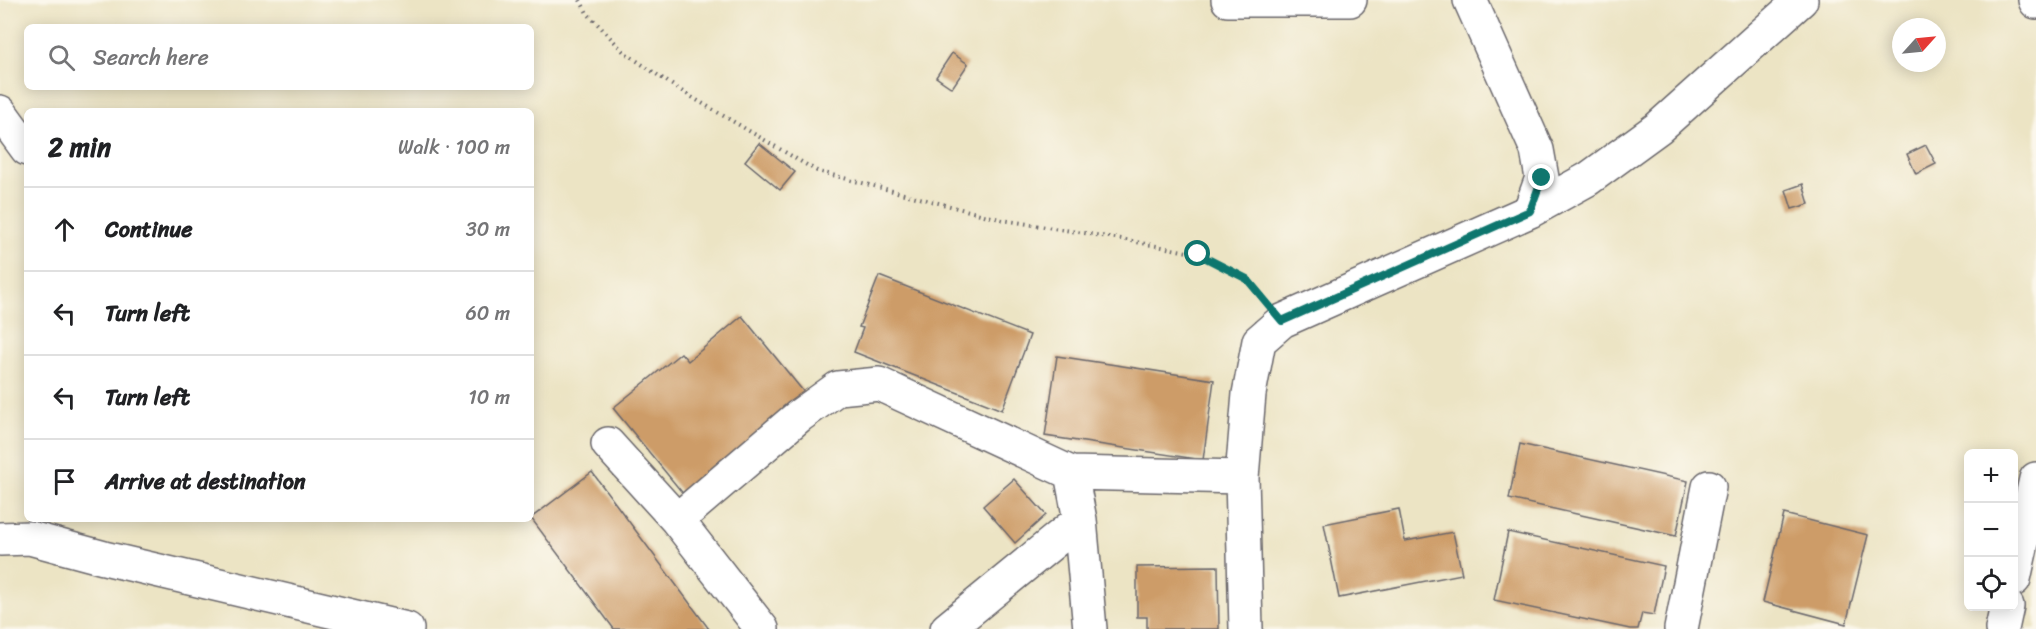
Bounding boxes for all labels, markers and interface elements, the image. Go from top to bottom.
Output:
north arrow [1892,18,1946,72]
search box [24,24,534,90]
text: Search here [93,38,209,77]
icon: search [45,41,78,74]
text: 2 min [48,124,111,170]
text: Walk · 100 m [398,130,510,165]
route end [1528,164,1554,190]
text: Continue [105,210,193,249]
text: 30 m [466,212,510,247]
icon: ahead [48,213,81,246]
route start [1184,240,1210,266]
text: Turn left [105,294,190,333]
text: 60 m [465,296,510,331]
icon: left [48,297,81,330]
text: Turn left [105,378,190,417]
text: 10 m [468,380,510,415]
icon: left [48,381,81,414]
map controls [1964,449,2018,611]
button: + [1964,449,2018,503]
text: Arrive at destination [105,462,306,501]
icon: arrive [48,465,81,498]
button: − [1964,503,2018,557]
button: locate [1964,557,2018,611]

